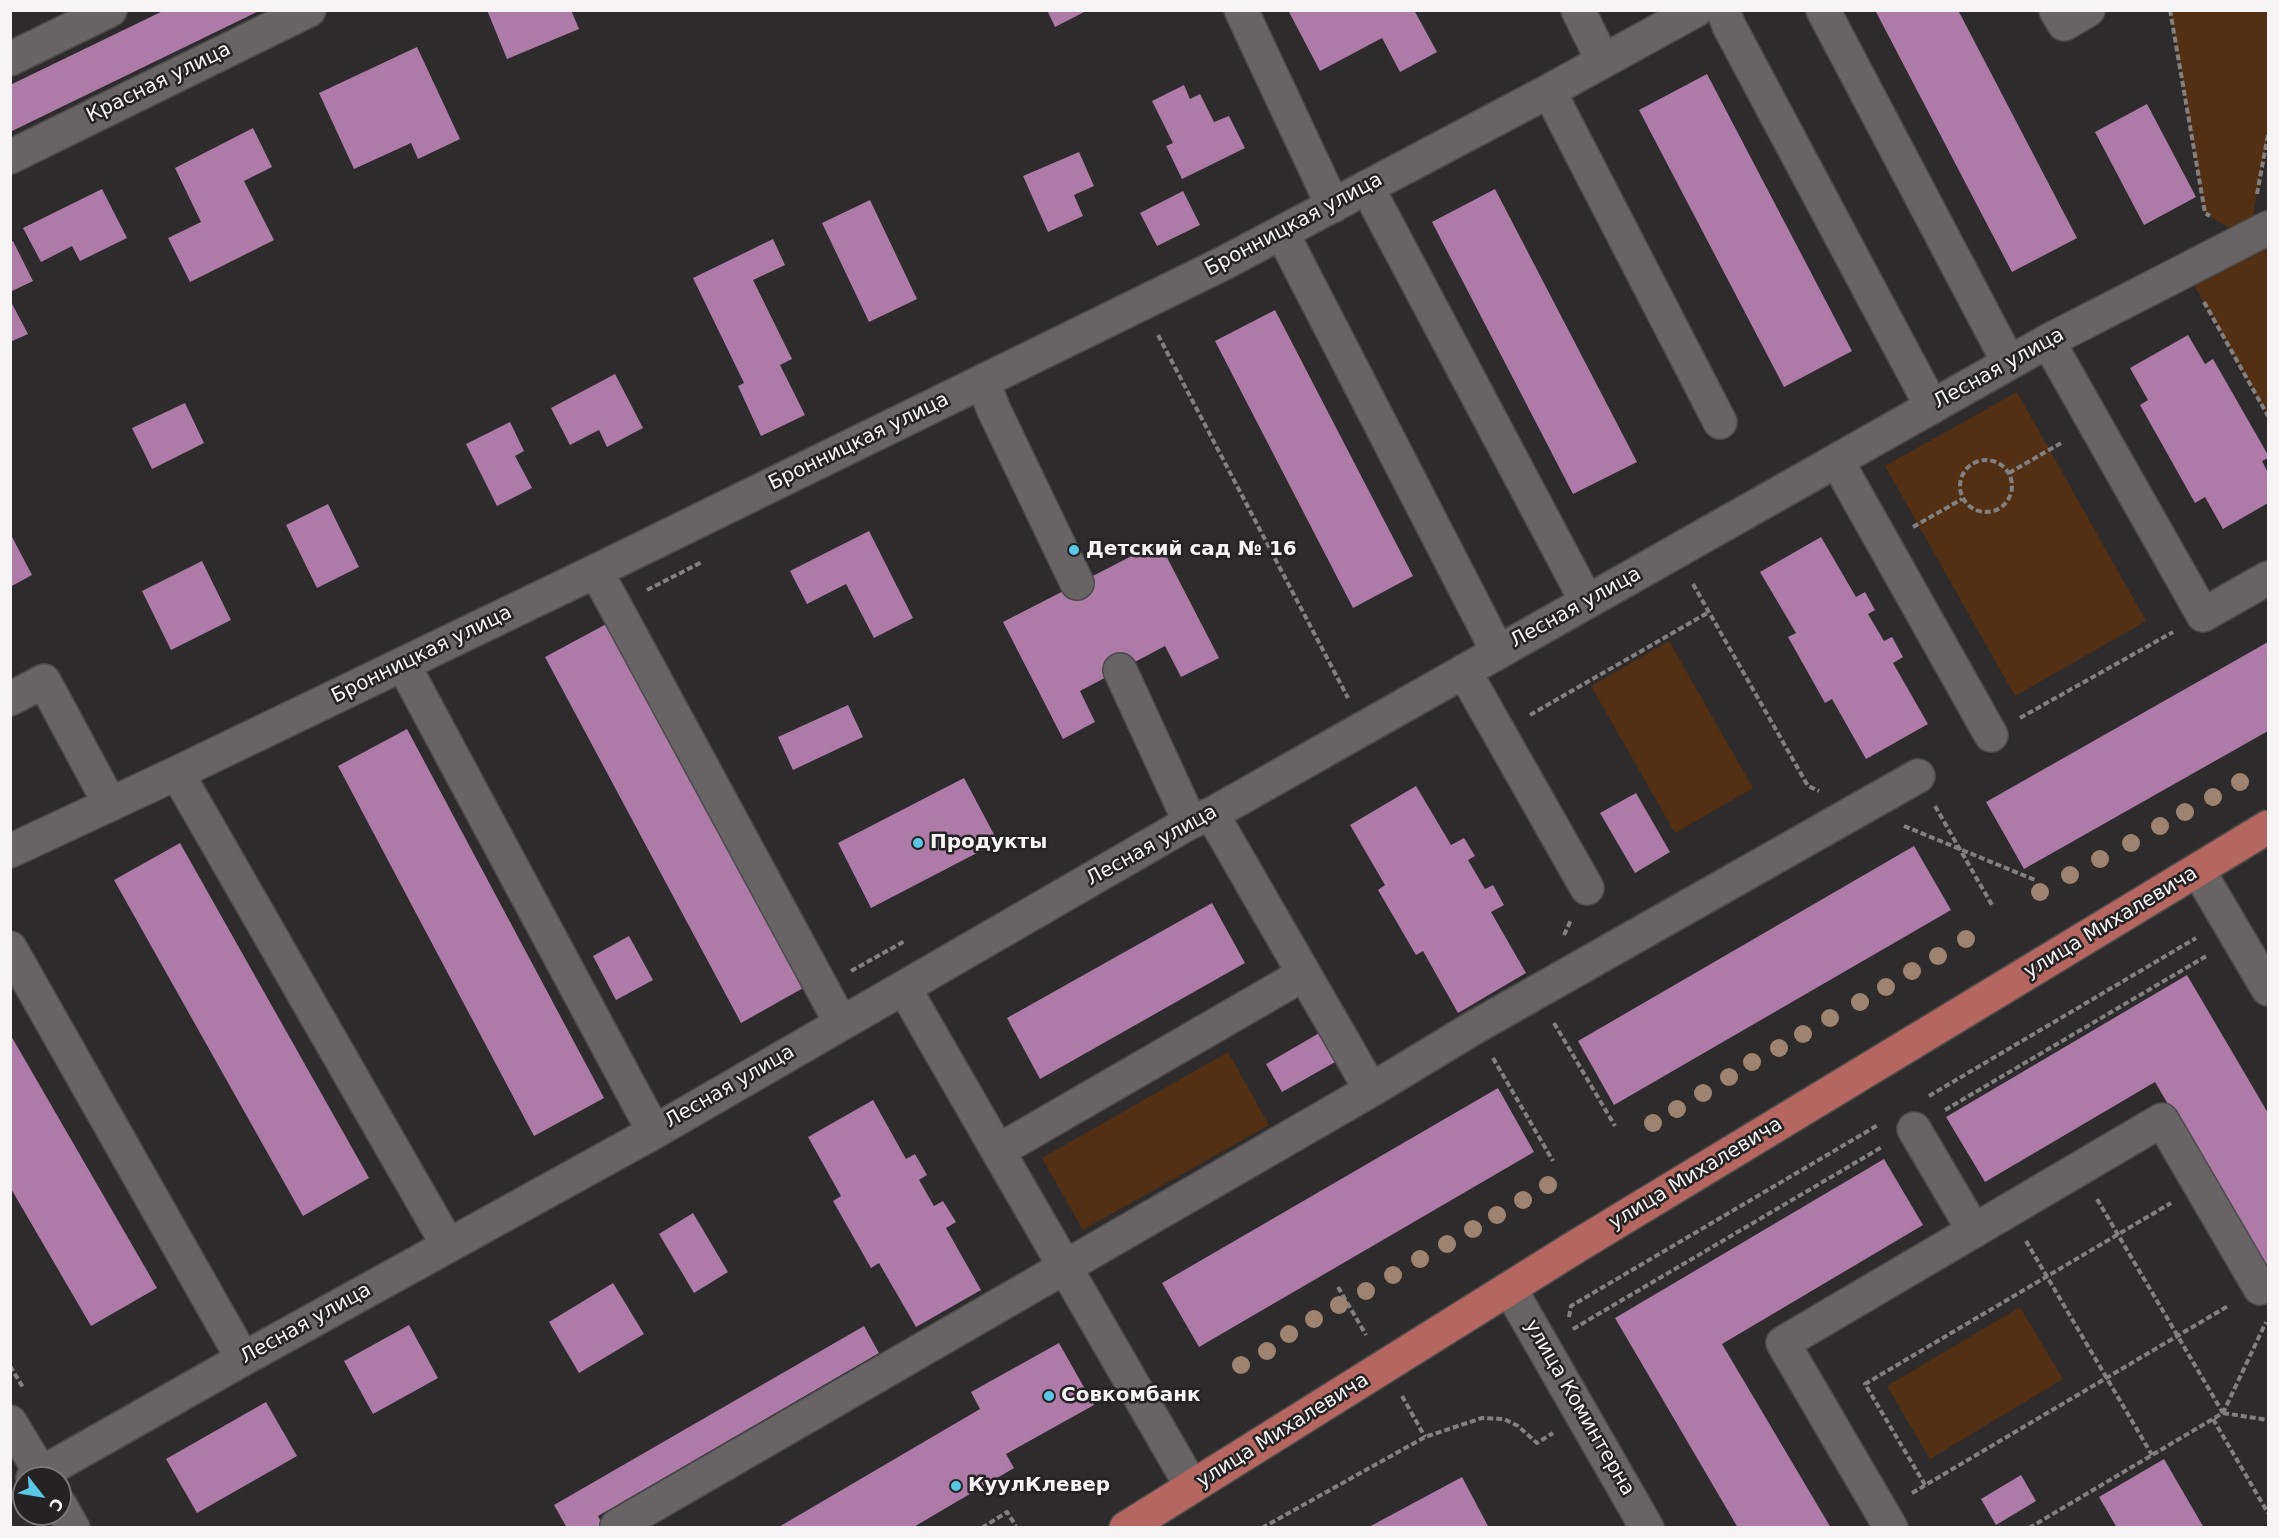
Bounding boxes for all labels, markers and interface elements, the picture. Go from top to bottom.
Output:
street label: Красная улица [83,38,235,128]
street label: Бронницкая улица [1201,168,1387,282]
street label: Лесная улица [1930,323,2068,415]
street label: Бронницкая улица [765,388,953,496]
place label: Детский сад № 16 [1086,538,1297,562]
marker: Детский сад № 16 [1067,543,1081,557]
street label: Лесная улица [1507,562,1645,654]
street label: Бронницкая улица [328,601,516,709]
street label: Лесная улица [1083,800,1221,892]
place label: Продукты [930,831,1047,855]
marker: Продукты [911,836,925,850]
street label: улица Михалевича [2020,862,2202,984]
street label: Лесная улица [661,1040,799,1134]
street label: улица Михалевича [1605,1113,1787,1235]
street label: Лесная улица [237,1278,375,1370]
street label: улица Коминтерна [1519,1316,1639,1500]
street label: улица Михалевича [1193,1368,1373,1494]
place label: Совкомбанк [1061,1384,1201,1408]
marker: Совкомбанк [1042,1389,1056,1403]
north arrow [12,1466,72,1526]
place label: КуулКлевер [968,1474,1110,1498]
marker: КуулКлевер [949,1479,963,1493]
text: С [45,1495,67,1514]

